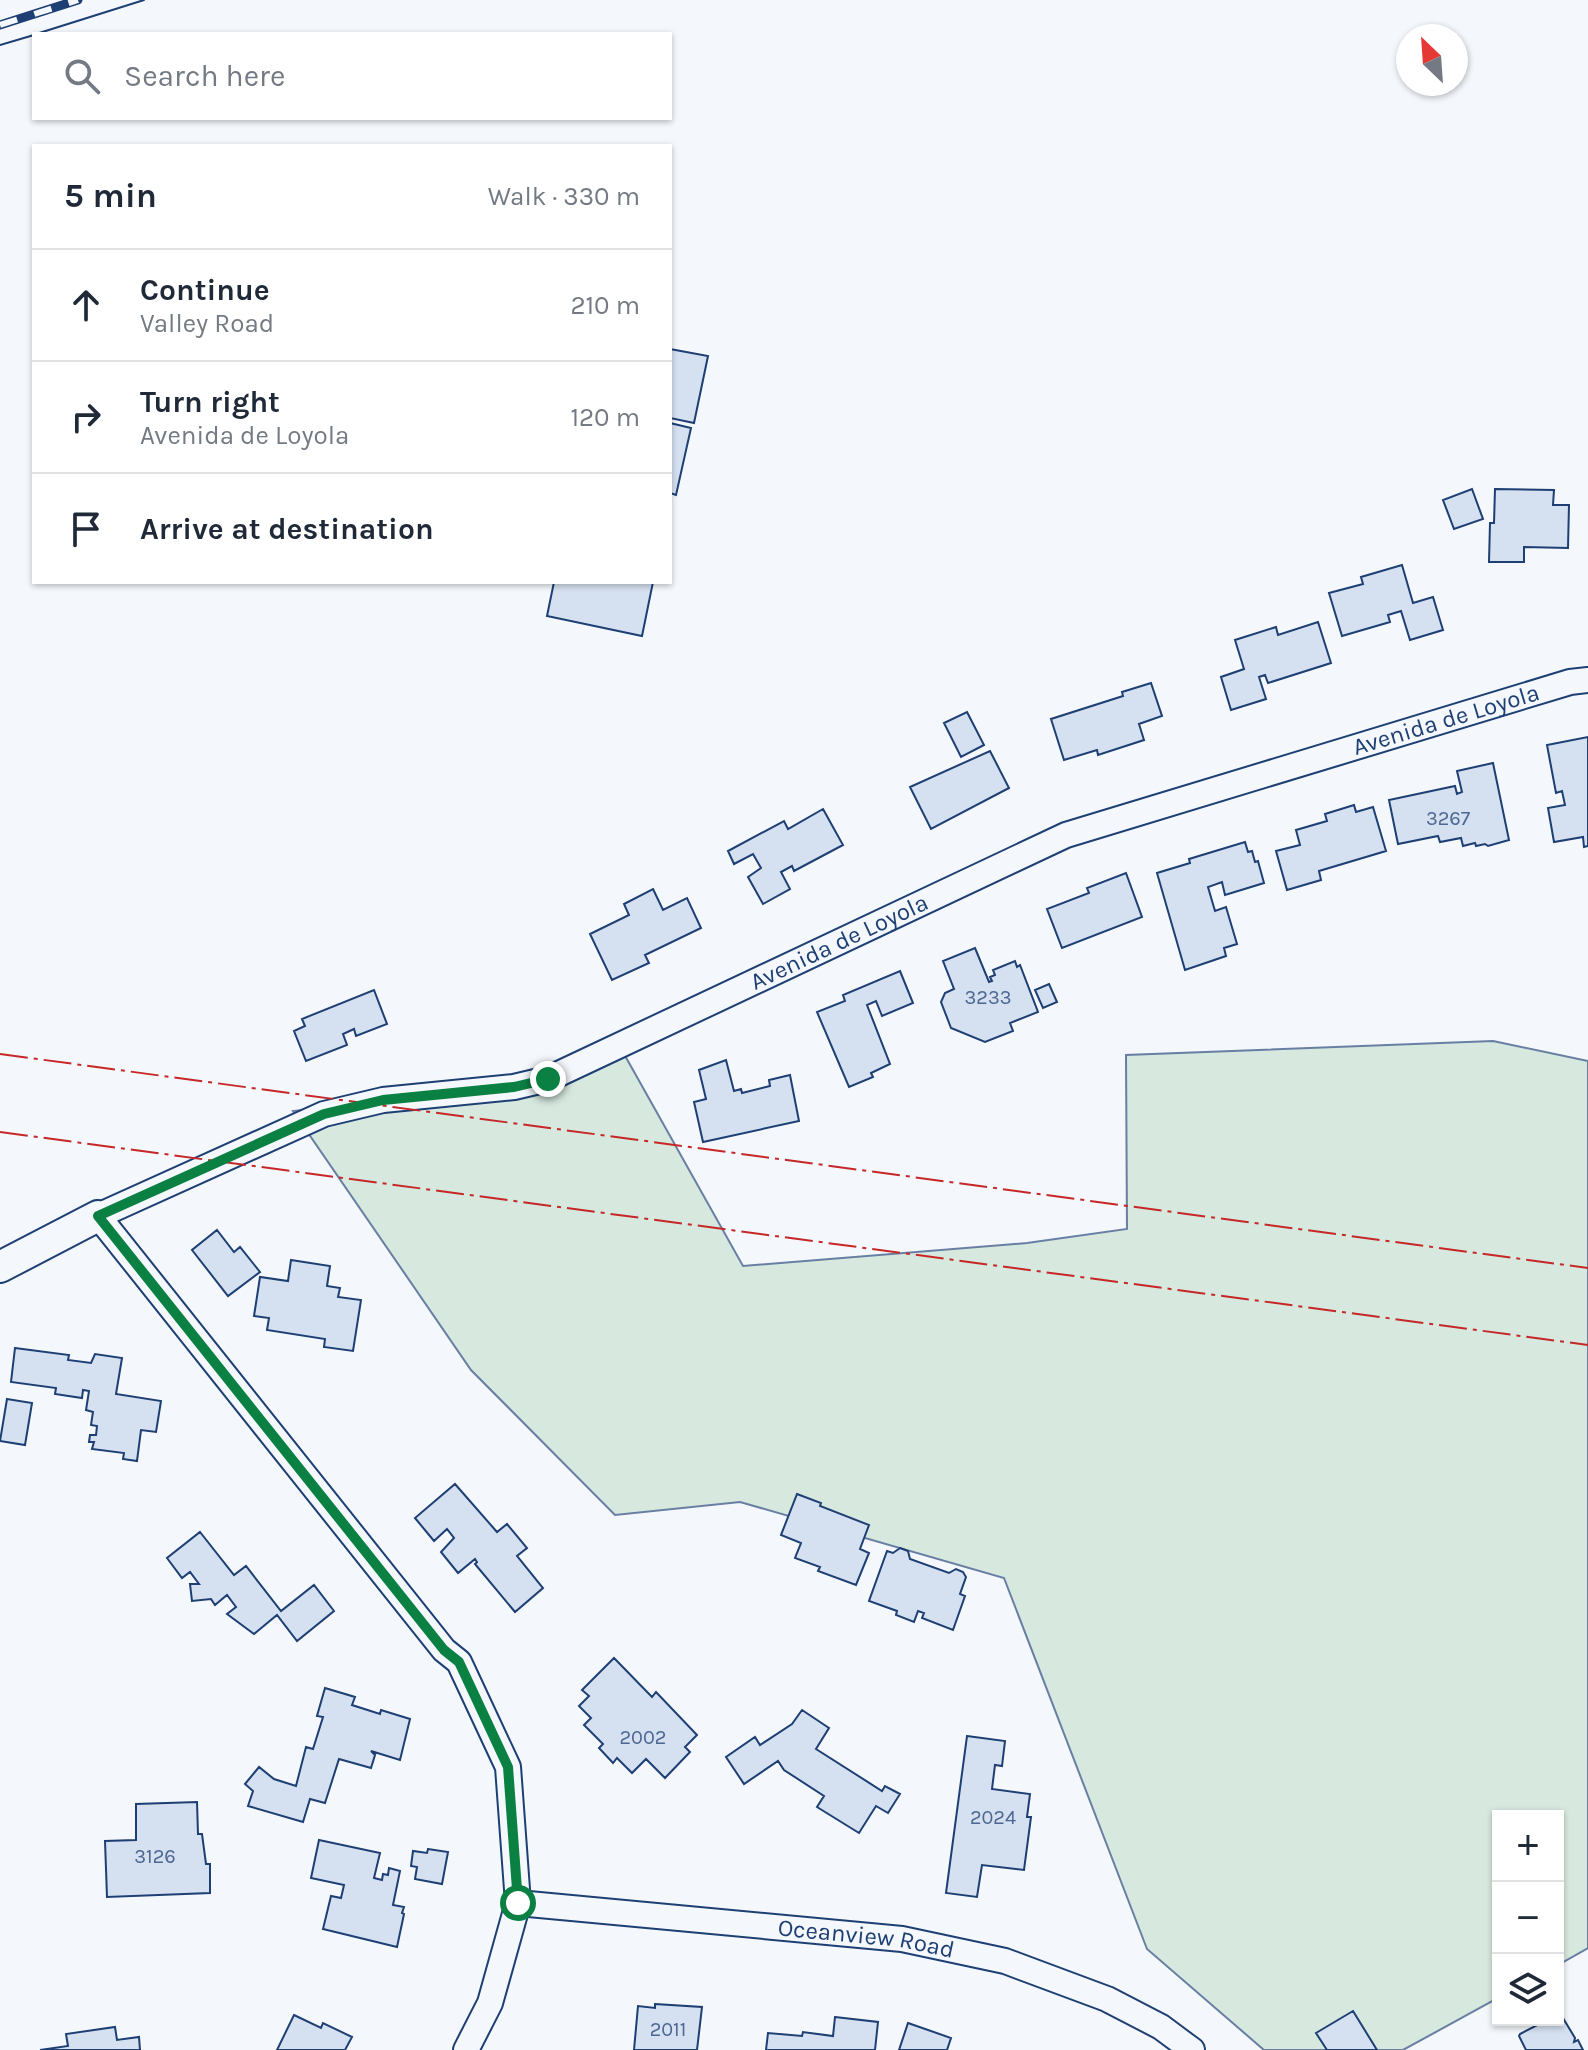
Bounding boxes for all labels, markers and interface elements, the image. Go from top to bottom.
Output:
north arrow [1396,24,1468,96]
search box [32,32,672,120]
icon: search [60,54,104,98]
text: Search here [124,58,285,94]
text: 5 min [64,176,157,216]
text: Walk · 330 m [488,181,640,212]
text: Continue [140,272,270,308]
icon: ahead [64,283,108,327]
text: 210 m [570,290,640,321]
text: Valley Road [140,308,274,339]
text: Turn right [140,384,280,420]
icon: right [64,395,108,439]
text: 120 m [570,402,640,433]
text: Avenida de Loyola [140,420,349,451]
icon: arrive [64,507,108,551]
text: Arrive at destination [140,511,434,547]
street label: Avenida de Loyola [1349,678,1543,761]
house number: 3267 [1426,807,1471,830]
street label: Avenida de Loyola [746,888,932,996]
house number: 3233 [964,986,1012,1009]
route end [530,1061,566,1097]
house number: 2002 [620,1726,666,1749]
house number: 2024 [970,1806,1016,1829]
map controls [1492,1810,1564,2026]
button: + [1492,1810,1564,1882]
house number: 3126 [134,1845,176,1868]
button: − [1492,1882,1564,1954]
route start [500,1885,536,1921]
street label: Oceanview Road [777,1913,957,1964]
button: layers [1492,1954,1564,2026]
house number: 2011 [650,2018,686,2041]

